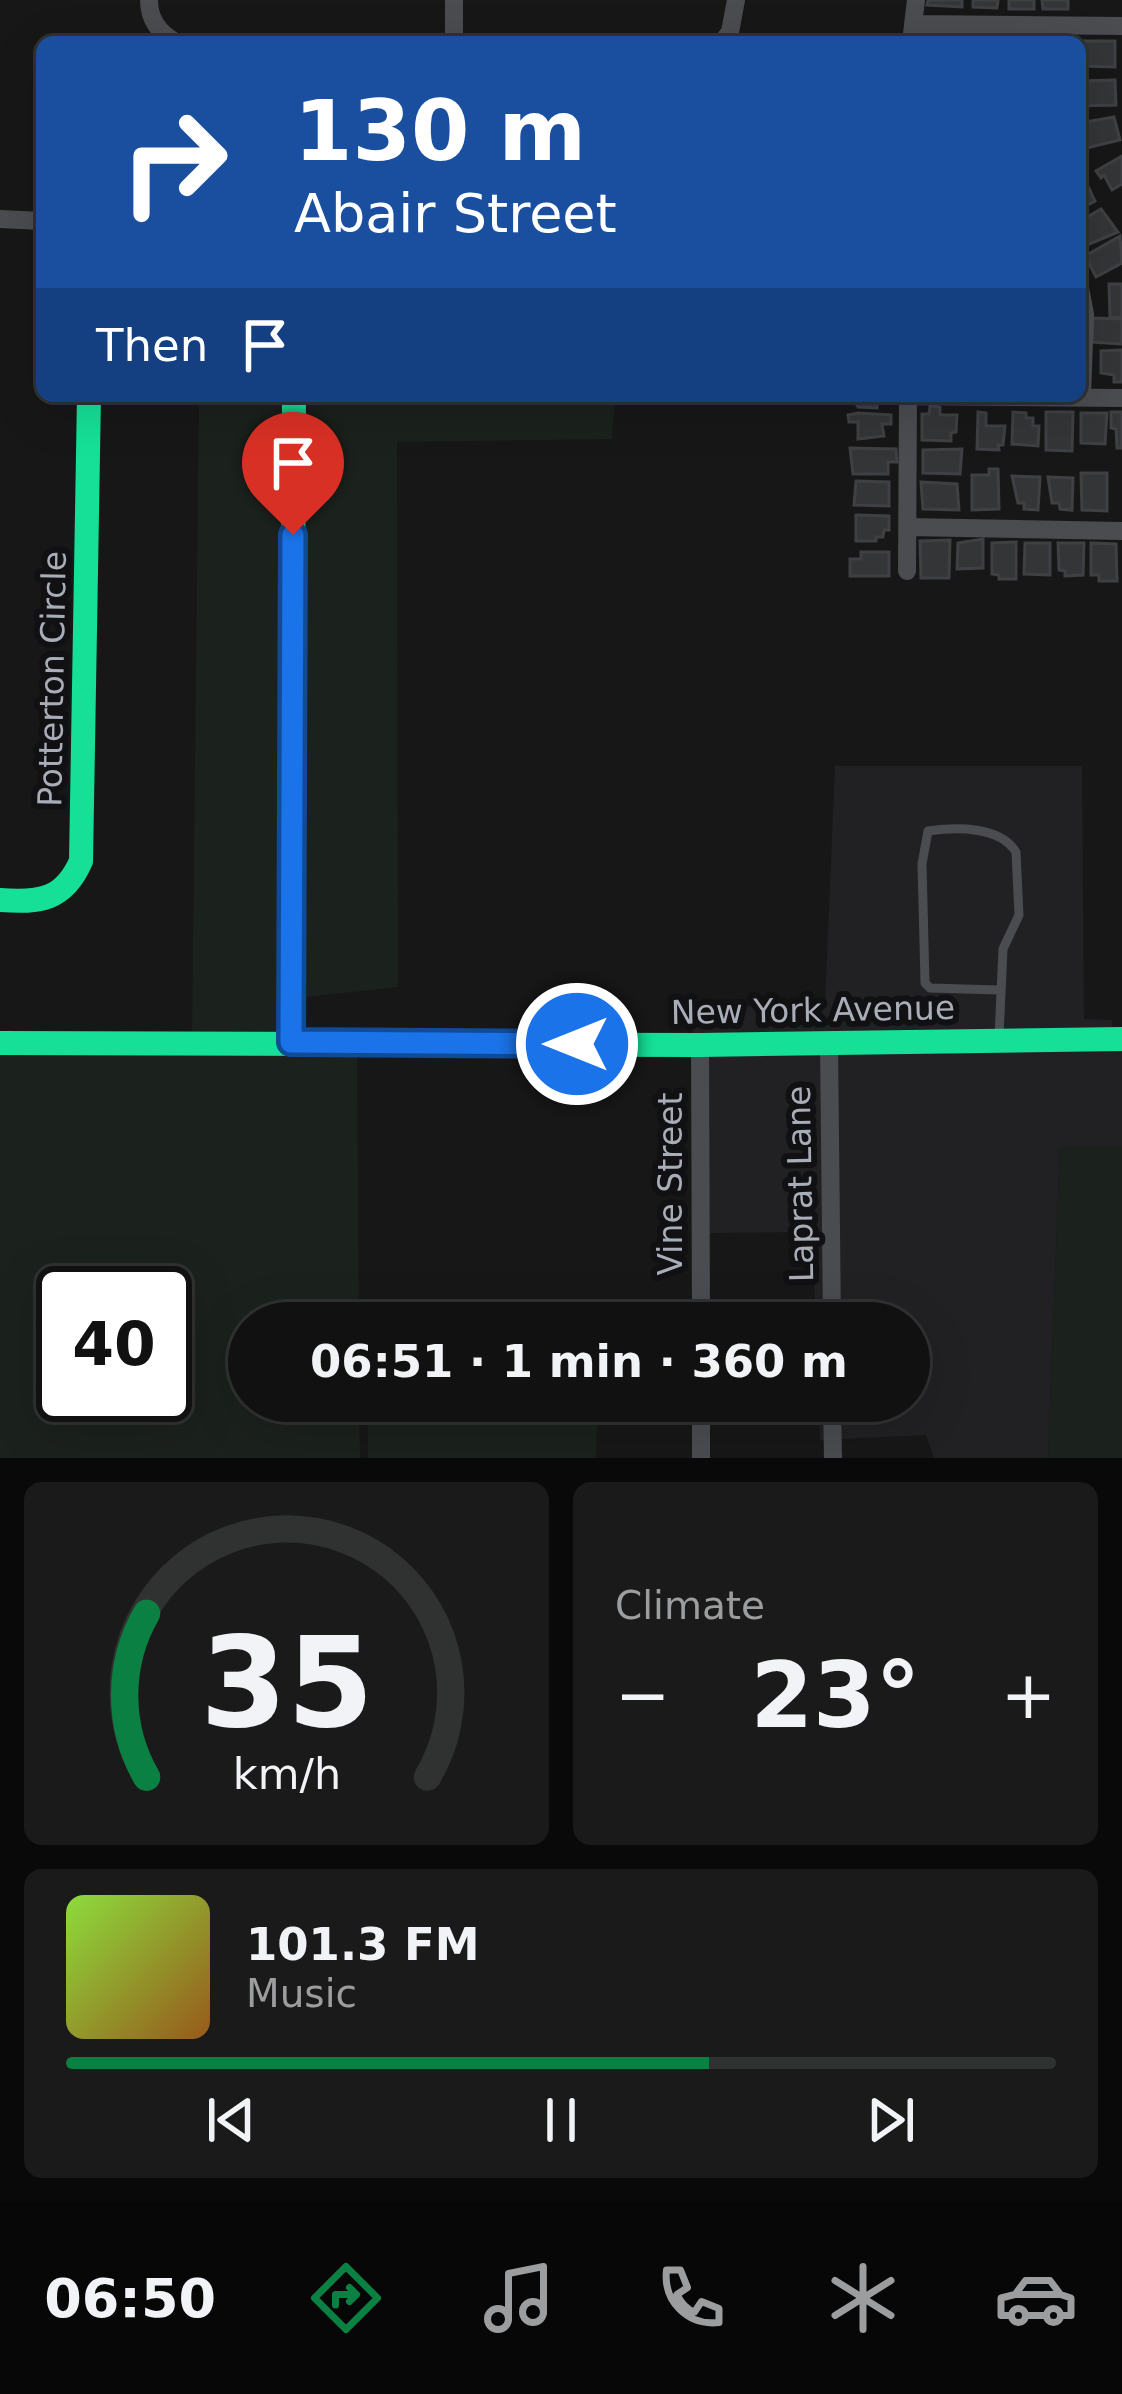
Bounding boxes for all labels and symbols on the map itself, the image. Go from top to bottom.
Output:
pin [242,412,344,535]
street label: Potterton Circle [30,551,74,807]
position arrow [514,981,640,1107]
street label: New York Avenue [671,988,955,1032]
street label: Laprat Lane [779,1085,821,1283]
street label: Vine Street [651,1092,690,1276]
speed limit sign: 40 [36,1266,192,1422]

